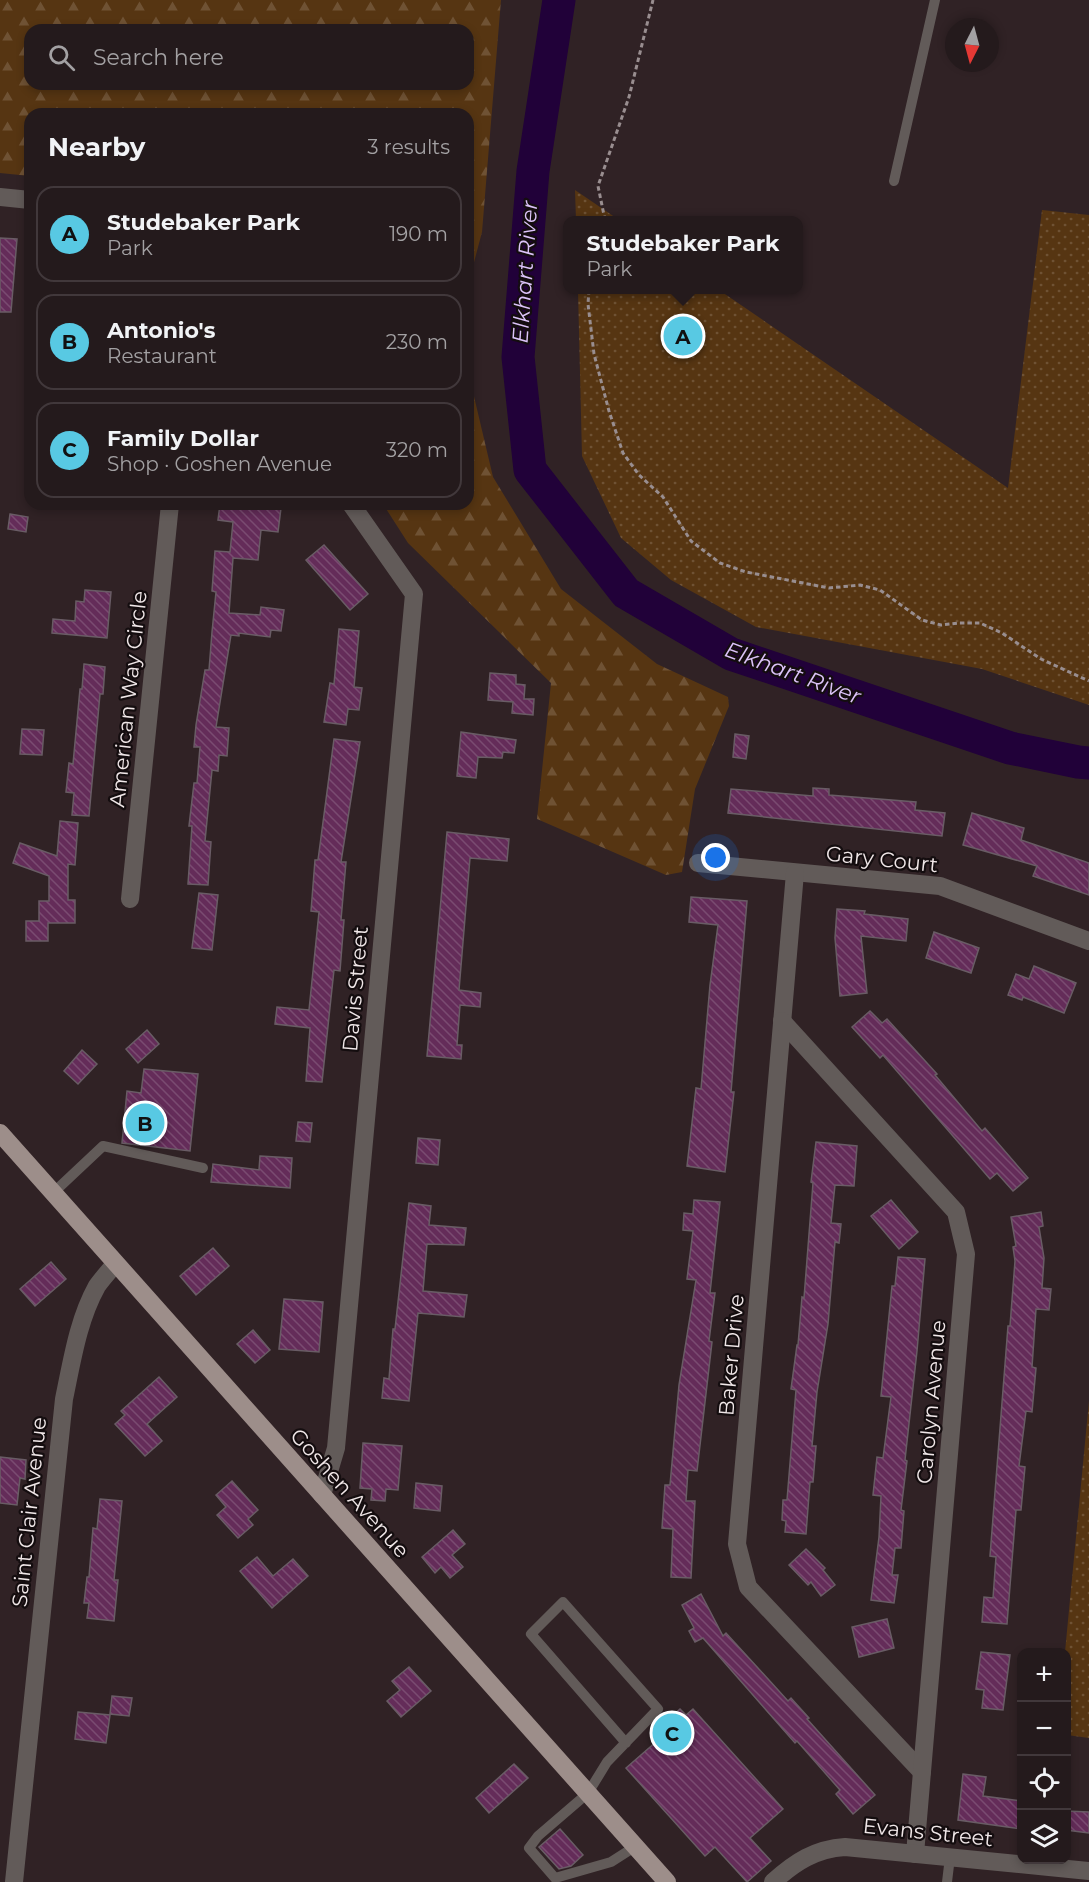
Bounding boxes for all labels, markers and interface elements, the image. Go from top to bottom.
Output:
north arrow [945,18,999,72]
search box [24,24,474,90]
icon: search [45,41,78,74]
text: Search here [93,44,224,71]
text: Nearby [48,131,145,163]
text: 3 results [367,135,450,159]
water label: Elkhart River [507,199,544,344]
text: Studebaker Park [107,209,300,236]
popup [563,216,803,294]
text: A [62,222,77,246]
text: 190 m [389,222,448,246]
text: Studebaker Park [586,230,780,257]
text: Park [107,236,153,260]
text: Park [586,257,632,281]
pin: A [664,314,702,358]
text: Antonio's [107,317,215,344]
text: B [62,330,77,354]
text: 230 m [386,330,448,354]
text: Restaurant [107,344,217,368]
text: Family Dollar [107,425,259,452]
text: C [62,438,77,462]
text: 320 m [386,438,448,462]
text: Shop · Goshen Avenue [107,452,332,476]
street label: American Way Circle [104,590,152,808]
water label: Elkhart River [721,636,866,711]
street label: Gary Court [825,841,939,877]
your location [701,843,730,872]
street label: Davis Street [337,925,373,1053]
pin: B [126,1100,164,1146]
street label: Baker Drive [713,1293,749,1417]
street label: Carolyn Avenue [911,1319,951,1485]
street label: Saint Clair Avenue [7,1416,51,1608]
street label: Goshen Avenue [285,1423,415,1563]
map controls [1017,1648,1071,1864]
button: + [1017,1648,1071,1702]
button: − [1017,1702,1071,1756]
pin: C [652,1710,692,1756]
button: locate [1017,1756,1071,1810]
button: layers [1017,1810,1071,1864]
street label: Evans Street [862,1813,994,1851]

